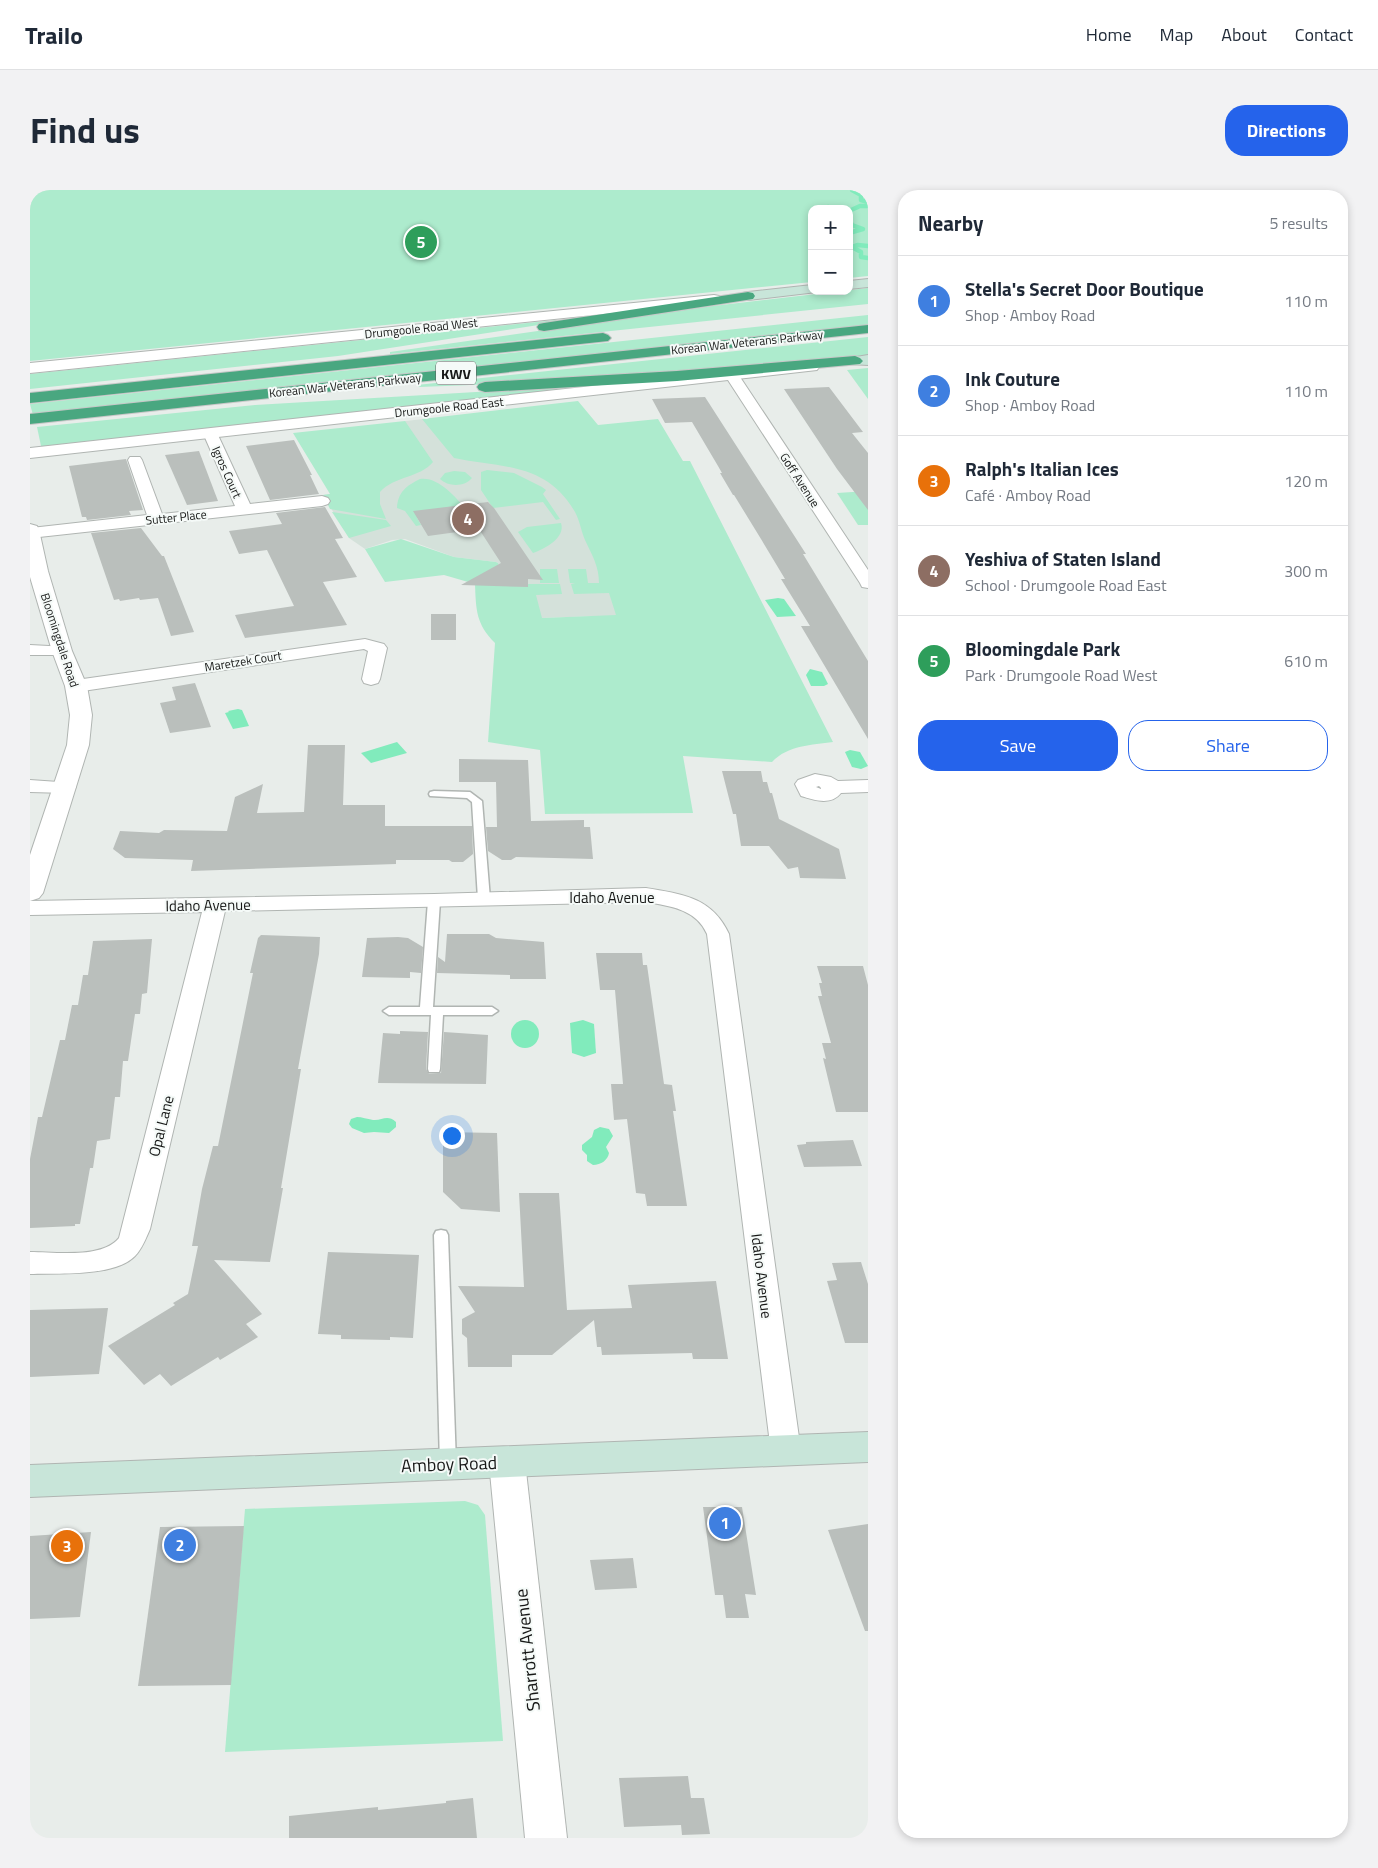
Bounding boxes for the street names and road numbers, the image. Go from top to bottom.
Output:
street label: Drumgoole Road West [364,313,479,343]
street label: Korean War Veterans Parkway [670,325,824,359]
road number: KWV [436,362,476,384]
street label: Korean War Veterans Parkway [268,368,422,402]
street label: Drumgoole Road East [393,392,505,422]
street label: Igros Court [207,443,247,502]
street label: Goff Avenue [775,449,825,511]
street label: Sutter Place [145,504,207,530]
street label: Bloomingdale Road [36,590,84,690]
street label: Maretzek Court [203,645,284,676]
street label: Idaho Avenue [569,886,655,909]
street label: Idaho Avenue [165,893,251,917]
street label: Opal Lane [142,1093,180,1159]
street label: Idaho Avenue [745,1232,779,1320]
street label: Amboy Road [400,1449,498,1479]
street label: Sharrott Avenue [507,1587,547,1713]

